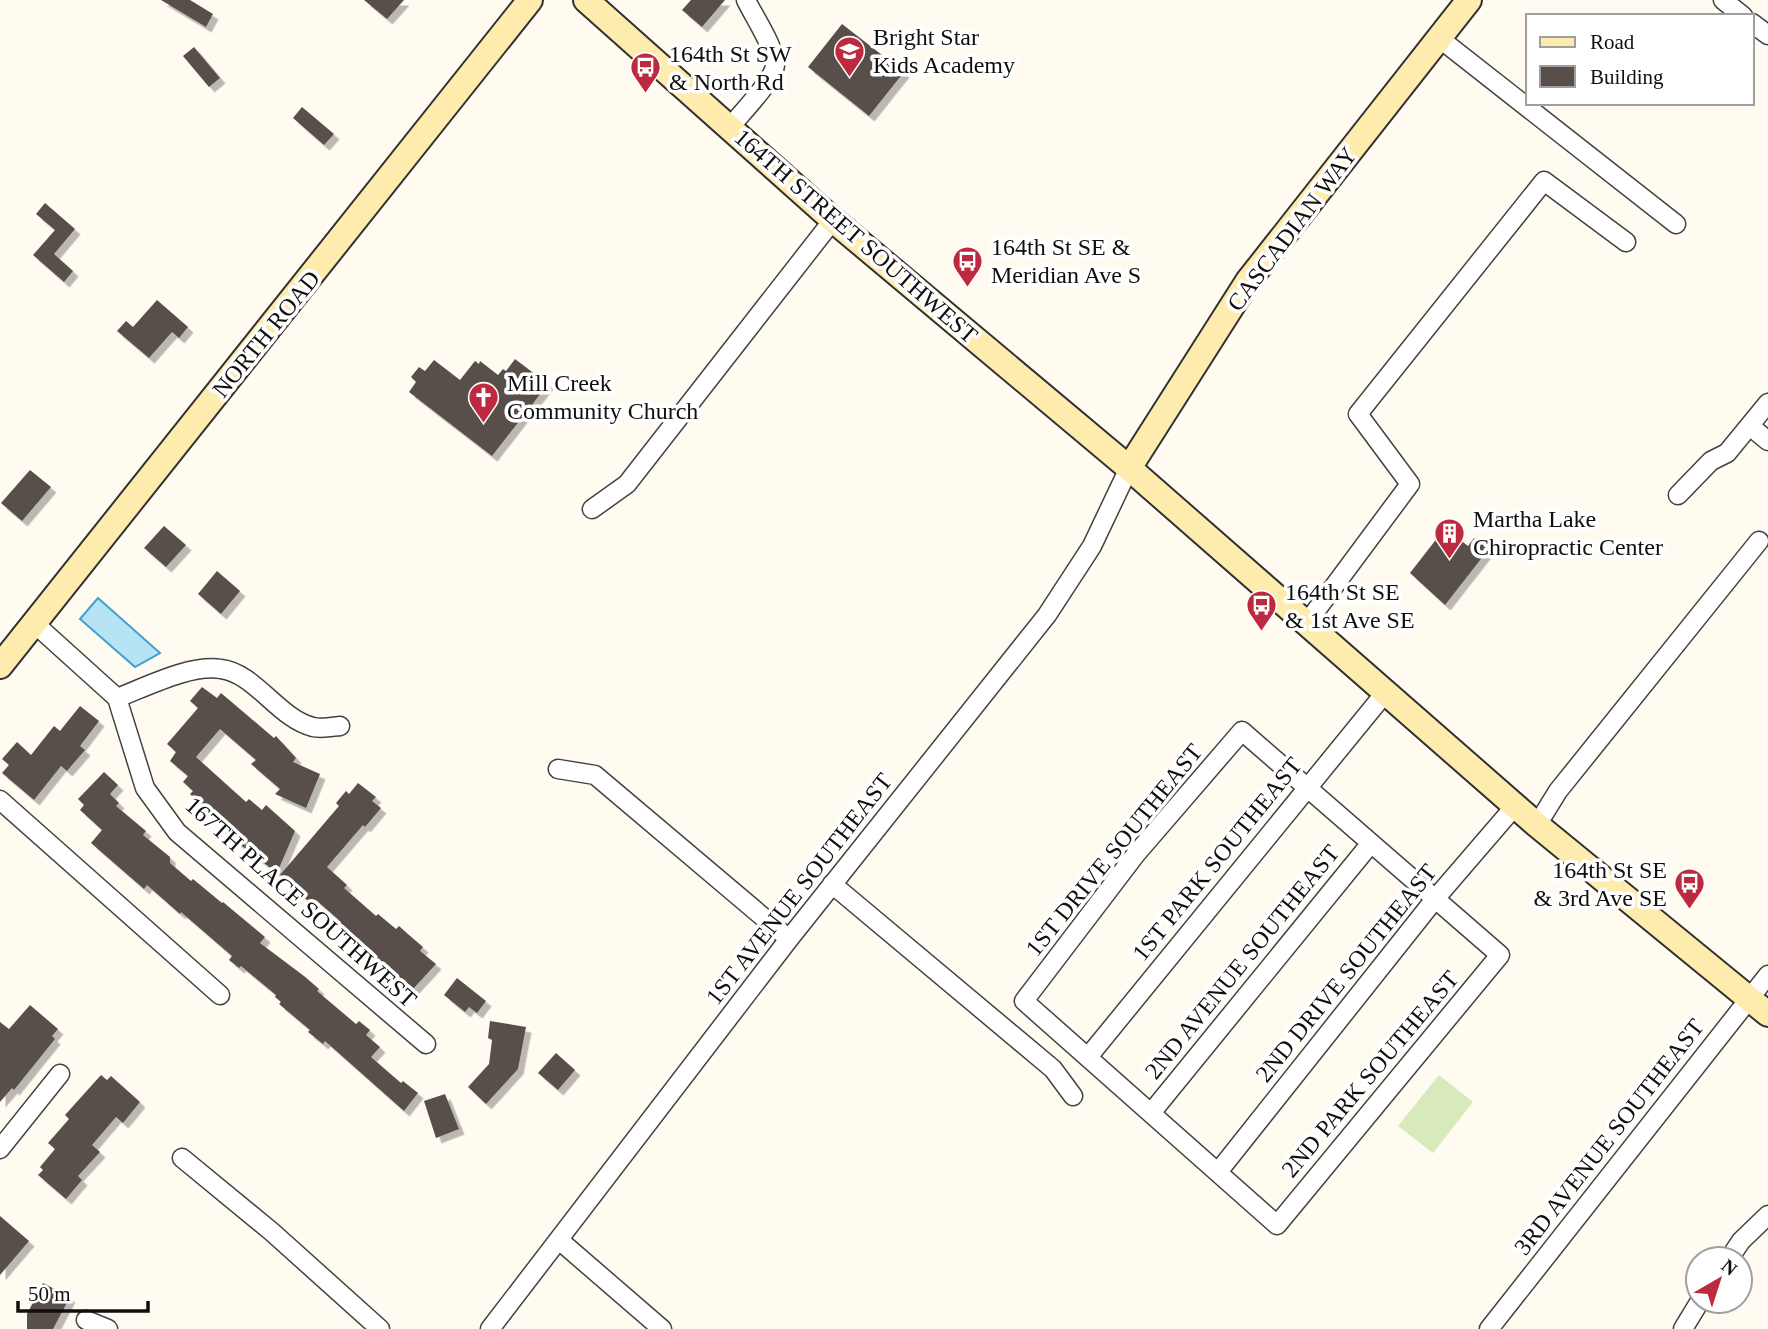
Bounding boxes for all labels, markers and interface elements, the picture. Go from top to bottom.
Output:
legend [1526,14,1754,105]
place label: Bright Star Kids Academy [873,24,1015,78]
text: Road [1590,30,1635,54]
school or university icon: Bright Star Kids Academy [833,34,867,78]
place label: 164th St SW & North Rd [669,41,792,95]
bus stop icon: 164th St SW & North Rd [629,51,663,95]
text: Building [1590,65,1664,89]
street label: 164TH STREET SOUTHWEST [729,124,983,349]
street label: CASCADIAN WAY [1222,142,1362,316]
place label: 164th St SE & Meridian Ave S [991,234,1141,288]
bus stop icon: 164th St SE & Meridian Ave S [951,244,985,288]
street label: NORTH ROAD [207,265,325,403]
place label: Mill Creek Community Church [507,370,698,424]
church icon: Mill Creek Community Church [467,380,501,424]
place label: Martha Lake Chiropractic Center [1473,506,1663,560]
building icon: Martha Lake Chiropractic Center [1433,516,1467,560]
place label: 164th St SE & 1st Ave SE [1285,579,1415,633]
bus stop icon: 164th St SE & 1st Ave SE [1245,589,1279,633]
street label: 1ST DRIVE SOUTHEAST [1021,739,1208,961]
street label: 1ST PARK SOUTHEAST [1127,752,1307,966]
street label: 1ST AVENUE SOUTHEAST [701,768,897,1010]
street label: 167TH PLACE SOUTHWEST [180,792,422,1013]
street label: 2ND AVENUE SOUTHEAST [1140,840,1344,1084]
place label: 164th St SE & 3rd Ave SE [1533,857,1667,911]
street label: 2ND DRIVE SOUTHEAST [1250,859,1442,1087]
bus stop icon: 164th St SE & 3rd Ave SE [1673,867,1707,911]
street label: 2ND PARK SOUTHEAST [1276,966,1464,1182]
street label: 3RD AVENUE SOUTHEAST [1509,1014,1709,1260]
north arrow [1684,1245,1754,1315]
text: N [1717,1255,1742,1280]
scale bar [18,1270,147,1314]
text: 50 m [28,1282,71,1306]

